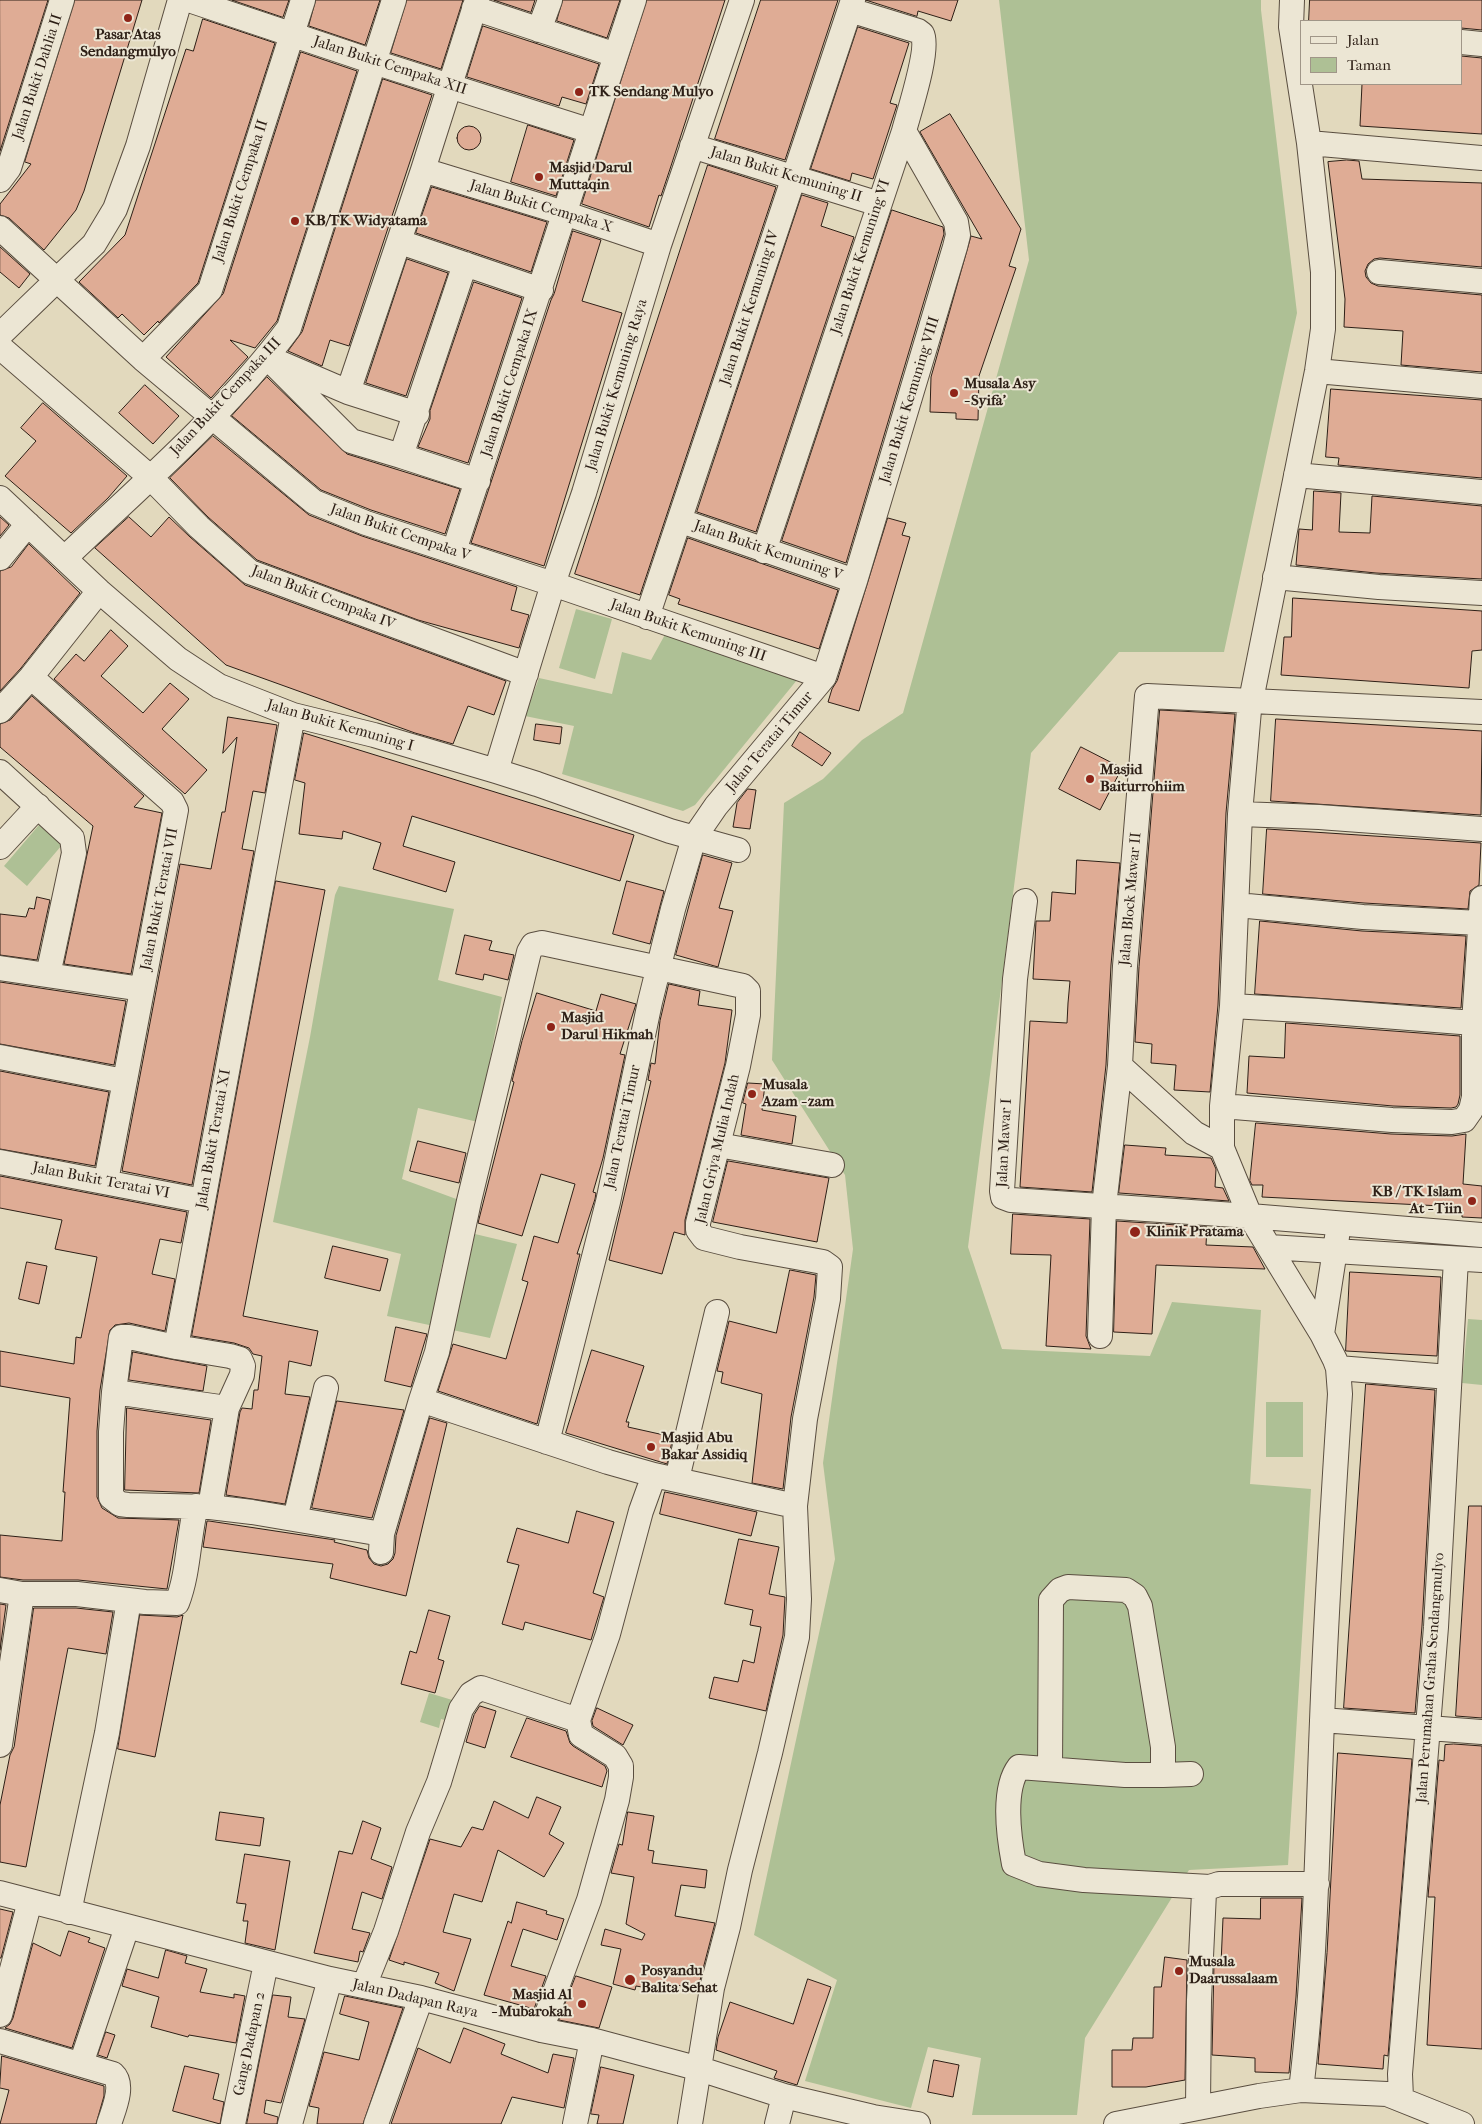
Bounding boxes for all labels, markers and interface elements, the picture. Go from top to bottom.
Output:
street label: Jalan Bukit Dahlia II [9,12,67,142]
marker: Pasar Atas Sendangmulyo [122,12,134,24]
legend [1300,20,1462,85]
place label: Pasar Atas Sendangmulyo [80,26,176,61]
text: Jalan [1347,31,1379,49]
street label: Jalan Bukit Cempaka XII [311,33,469,99]
text: Taman [1347,56,1391,74]
place label: TK Sendang Mulyo [589,83,713,101]
marker: TK Sendang Mulyo [573,86,585,98]
street label: Jalan Bukit Cempaka II [209,117,273,265]
street label: Jalan Bukit Kemuning II [708,143,864,207]
place label: Masjid Darul Muttaqin [549,159,632,194]
marker: Masjid Darul Muttaqin [533,171,545,183]
street label: Jalan Bukit Cempaka X [467,177,615,237]
street label: Jalan Bukit Kemuning VI [827,177,895,337]
place label: KB/TK Widyatama [305,212,427,230]
marker: KB/TK Widyatama [289,215,301,227]
street label: Jalan Bukit Kemuning IV [716,228,784,388]
street label: Jalan Bukit Kemuning Raya [582,297,652,473]
street label: Jalan Bukit Cempaka IX [478,307,542,459]
street label: Jalan Bukit Kemuning VIII [876,314,944,486]
street label: Jalan Bukit Cempaka III [167,334,285,460]
place label: Musala Asy - Syifa' [964,375,1036,410]
marker: Musala Asy - Syifa' [948,387,960,399]
street label: Jalan Bukit Cempaka V [328,501,472,565]
street label: Jalan Bukit Kemuning V [691,517,845,585]
street label: Jalan Bukit Cempaka IV [248,562,398,634]
street label: Jalan Bukit Kemuning III [608,596,768,666]
street label: Jalan Teratai Timur [723,688,817,796]
street label: Jalan Bukit Kemuning I [264,696,416,756]
place label: Masjid Baiturrohiim [1100,761,1185,796]
marker: Masjid Baiturrohiim [1084,773,1096,785]
street label: Jalan Bukit Teratai VII [137,826,183,972]
street label: Jalan Block Mawar II [1116,832,1146,966]
place label: Masjid Darul Hikmah [561,1009,654,1044]
marker: Masjid Darul Hikmah [545,1021,557,1033]
street label: Jalan Teratai Timur [601,1063,645,1191]
street label: Jalan Bukit Teratai XI [193,1068,235,1210]
street label: Jalan Griya Mulia Indah [692,1072,744,1226]
place label: Musala Azam - zam [762,1076,834,1111]
marker: Musala Azam - zam [746,1088,758,1100]
street label: Jalan Mawar I [994,1098,1016,1188]
street label: Jalan Bukit Teratai VI [31,1159,171,1203]
place label: KB / TK Islam At - Tiin [1372,1183,1462,1218]
marker: KB / TK Islam At - Tiin [1466,1195,1478,1207]
place label: Klinik Pratama [1146,1223,1244,1241]
marker: Klinik Pratama [1128,1225,1142,1239]
place label: Masjid Abu Bakar Assidiq [661,1429,747,1464]
marker: Masjid Abu Bakar Assidiq [645,1441,657,1453]
street label: Jalan Perumahan Graha Sendangmulyo [1413,1552,1449,1804]
place label: Musala Daarussalaam [1189,1953,1278,1988]
place label: Posyandu Balita Sehat [641,1962,718,1997]
marker: Musala Daarussalaam [1173,1965,1185,1977]
marker: Posyandu Balita Sehat [623,1973,637,1987]
street label: Jalan Dadapan Raya [350,1976,480,2022]
place label: Masjid Al - Mubarokah [491,1986,572,2021]
street label: Gang Dadapan 2 [230,1990,270,2098]
marker: Masjid Al - Mubarokah [576,1998,588,2010]

